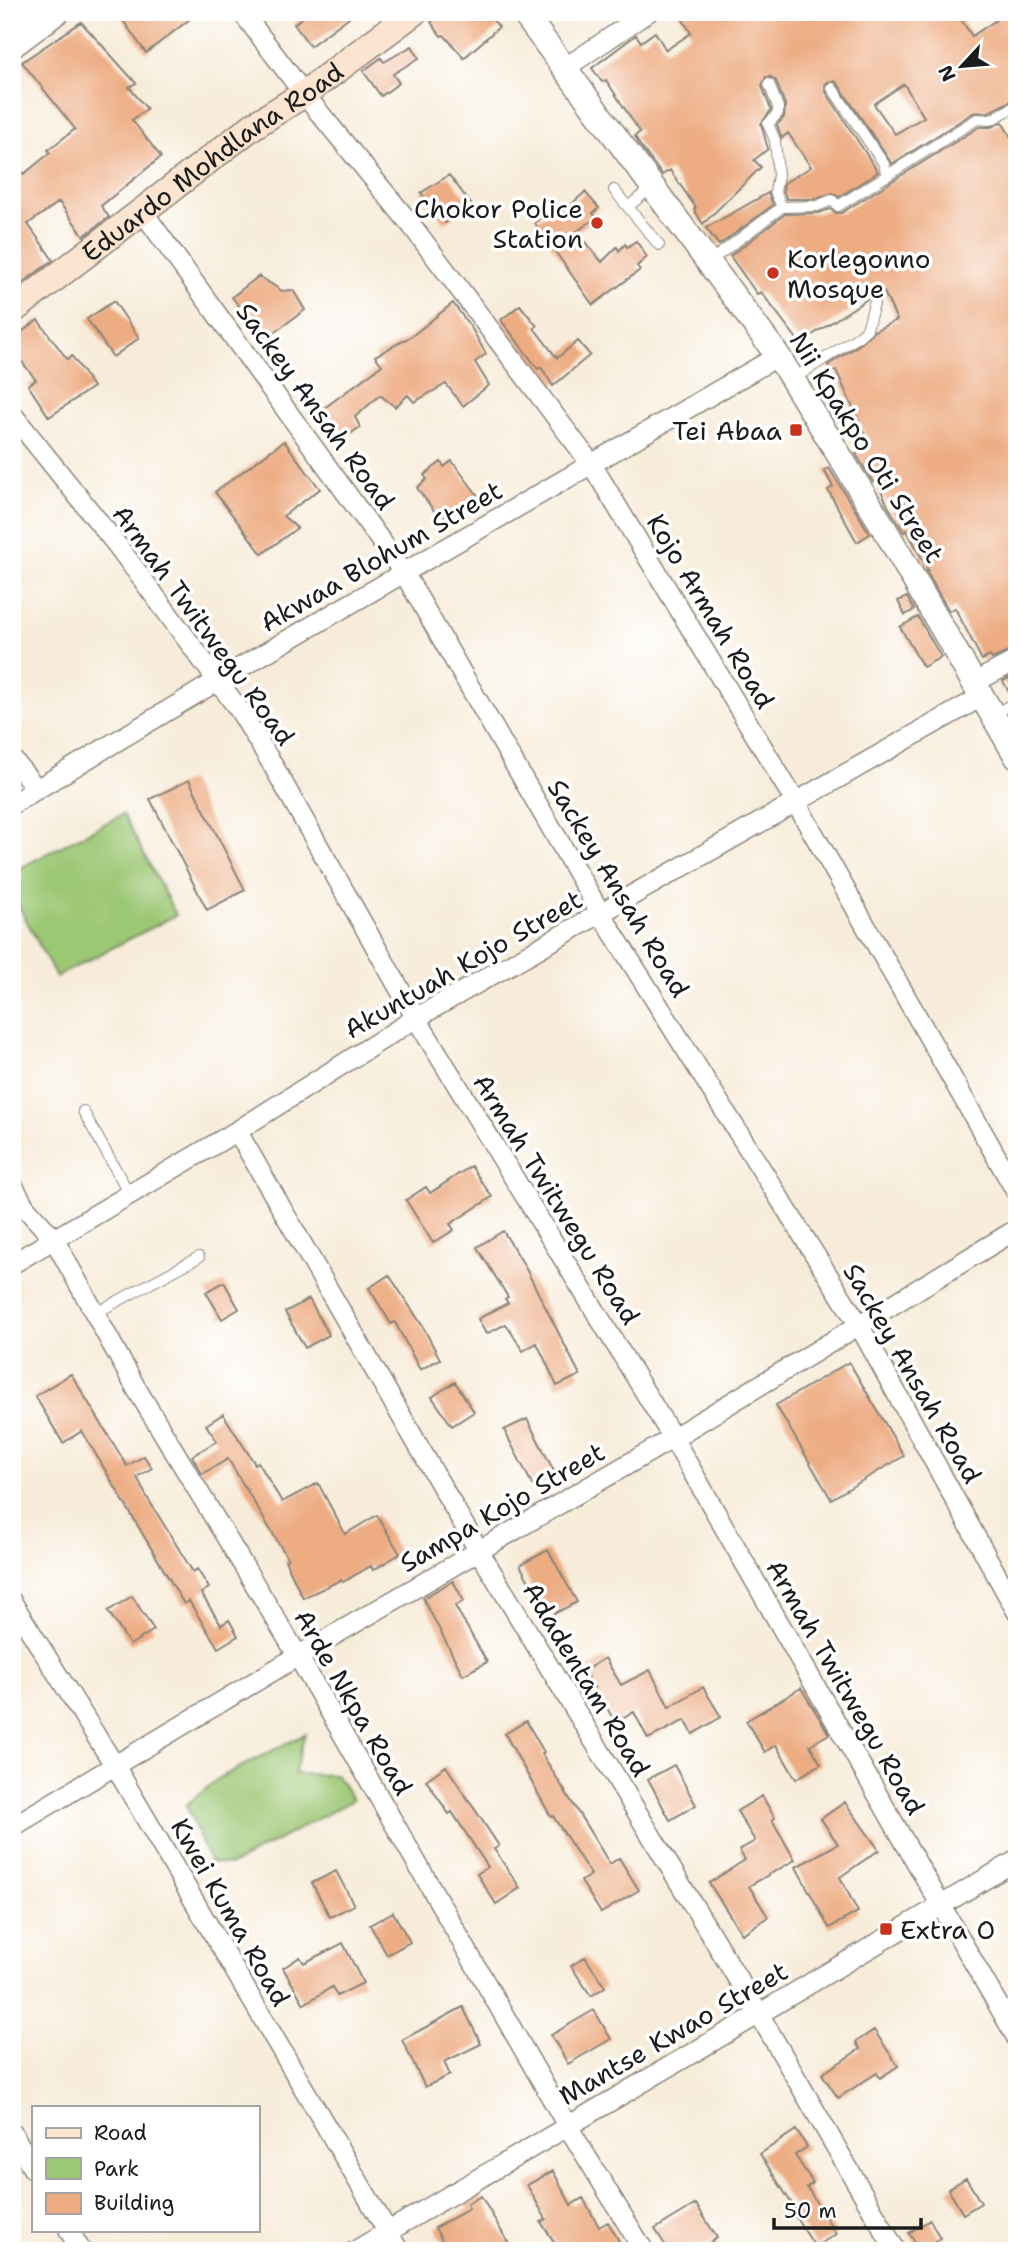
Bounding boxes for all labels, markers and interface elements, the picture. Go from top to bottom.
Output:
north arrow [928,32,998,102]
street label: Eduardo Mohdlana Road [74,53,350,269]
text: N [933,61,962,85]
place label: Chokor Police Station [414,191,583,256]
marker: Chokor Police Station [589,215,605,231]
place label: Korlegonno Mosque [787,241,931,306]
marker: Korlegonno Mosque [765,265,781,281]
street label: Sackey Ansah Road [229,295,403,517]
street label: Nii Kpakpo Oti Street [782,325,952,569]
place label: Tei Abaa [672,413,782,448]
marker: Tei Abaa [788,422,804,438]
street label: Akwaa Blohum Street [254,472,508,640]
street label: Armah Twitwegu Road [105,498,303,752]
street label: Kojo Armah Road [639,507,783,715]
street label: Sackey Ansah Road [540,772,698,1004]
street label: Akuntuah Kojo Street [338,881,588,1047]
street label: Armah Twitwegu Road [465,1067,649,1331]
street label: Sackey Ansah Road [836,1257,990,1489]
street label: Sampa Kojo Street [393,1434,611,1580]
street label: Armah Twitwegu Road [758,1553,934,1821]
street label: Adadentam Road [515,1575,659,1783]
street label: Arde Nkpa Road [287,1603,421,1801]
street label: Kwei Kuma Road [163,1812,299,2012]
place label: Extra O [900,1912,995,1947]
marker: Extra O [878,1921,894,1937]
street label: Mantse Kwao Street [552,1953,794,2113]
legend [32,2106,259,2232]
text: Road [94,2119,147,2147]
text: Park [94,2155,139,2183]
scale bar [774,2186,920,2230]
text: Building [94,2189,174,2217]
text: 50 m [784,2197,837,2225]

